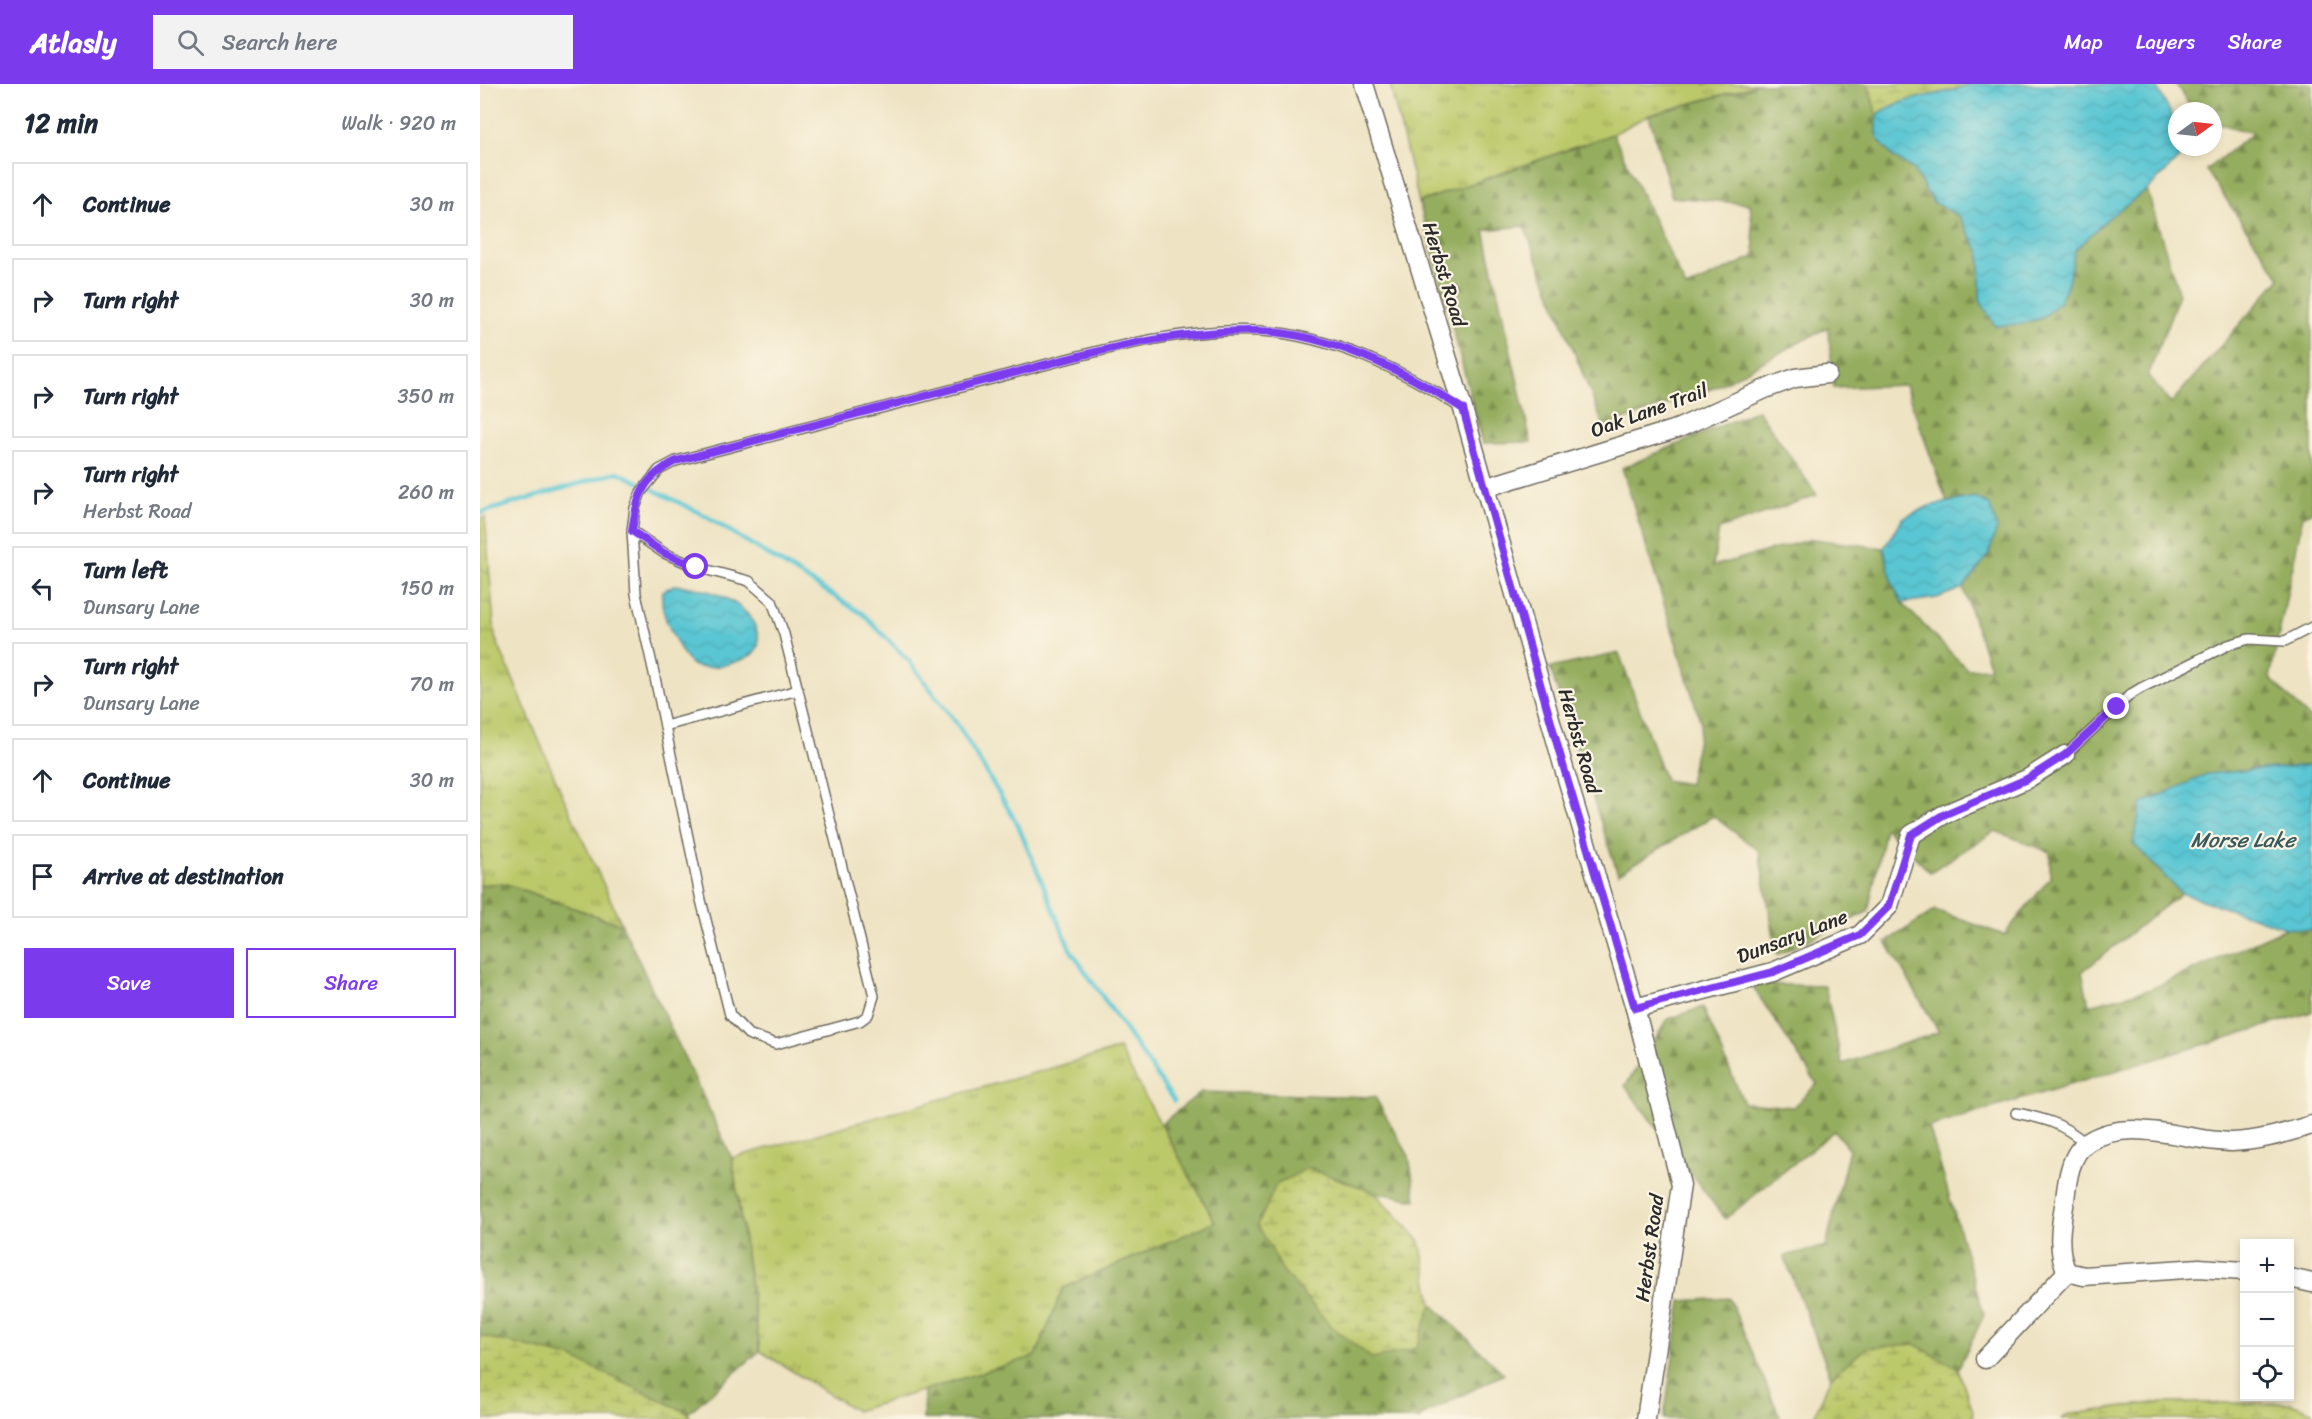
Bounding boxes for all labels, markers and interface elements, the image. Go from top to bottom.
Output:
search box [153,15,573,69]
text: Atlasly [30,18,117,67]
text: Search here [222,23,338,62]
text: Map [2064,23,2103,61]
text: Layers [2136,23,2195,61]
text: Share [2228,23,2282,61]
icon: search [174,26,207,59]
text: 12 min [24,100,98,146]
north arrow [2168,102,2222,156]
text: Walk · 920 m [341,106,456,141]
text: Continue [83,185,171,224]
text: 30 m [410,187,454,222]
icon: ahead [26,188,59,221]
street label: Herbst Road [1412,217,1478,332]
text: Turn right [83,281,178,320]
text: 30 m [410,283,454,318]
icon: right [26,284,59,317]
street label: Oak Lane Trail [1586,373,1714,448]
text: Turn right [83,377,178,416]
text: 350 m [398,379,454,414]
icon: right [26,380,59,413]
text: Turn right [83,455,178,494]
text: 260 m [398,475,454,510]
icon: right [26,476,59,509]
text: Herbst Road [83,494,191,529]
text: Turn left [83,551,168,590]
route start [682,553,708,579]
text: 150 m [400,571,454,606]
icon: left [26,572,59,605]
text: Dunsary Lane [83,590,200,625]
text: Turn right [83,647,178,686]
text: 70 m [409,667,454,702]
icon: right [26,668,59,701]
street label: Herbst Road [1548,684,1612,799]
text: Dunsary Lane [83,686,200,721]
route end [2103,693,2129,719]
text: Continue [83,761,171,800]
text: 30 m [410,763,454,798]
icon: ahead [26,764,59,797]
water label: Morse Lake [2191,821,2297,859]
text: Arrive at destination [83,857,284,896]
icon: arrive [26,860,59,893]
street label: Dunsary Lane [1731,899,1853,974]
button: Save [24,948,234,1018]
button: Share [246,948,456,1018]
street label: Herbst Road [1625,1191,1675,1304]
map controls [2240,1239,2294,1401]
button: + [2240,1239,2294,1293]
button: − [2240,1293,2294,1347]
button: locate [2240,1347,2294,1401]

